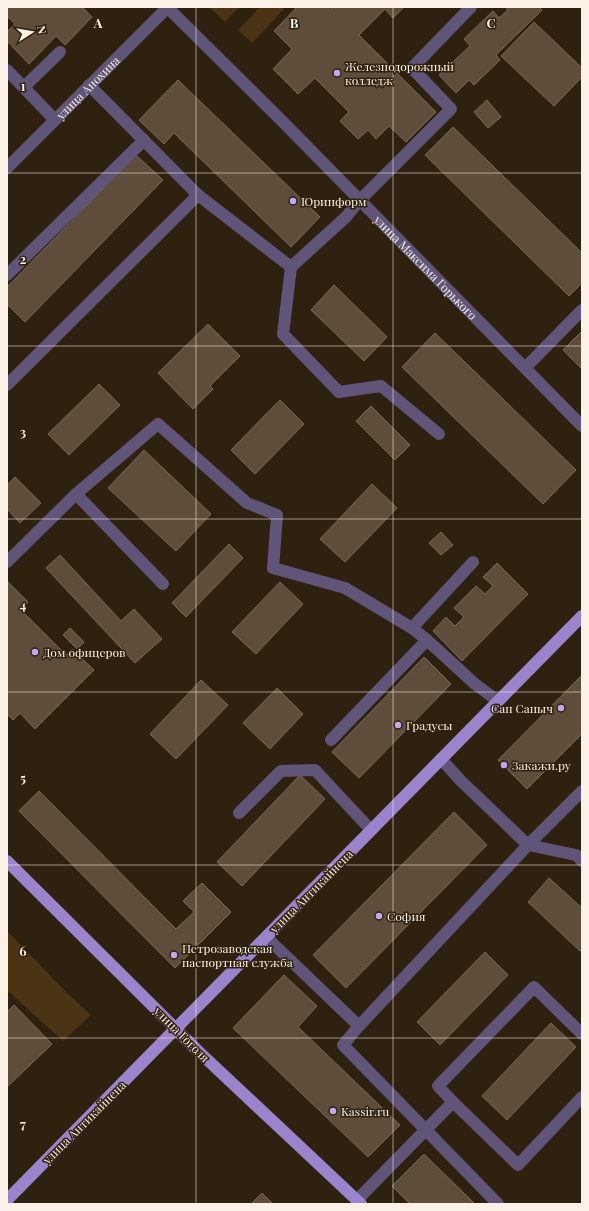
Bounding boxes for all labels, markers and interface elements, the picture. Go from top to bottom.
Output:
north arrow [12,12,52,52]
text: A [93,14,103,31]
text: B [290,14,299,31]
text: C [486,14,496,31]
text: N [34,24,50,35]
street label: улица Анохина [52,52,123,123]
place label: Железнодорожный колледж [345,58,455,88]
marker: Железнодорожный колледж [332,68,342,78]
text: 1 [21,77,26,94]
place label: Юринформ [301,193,367,209]
marker: Юринформ [288,196,298,206]
street label: улица Максима Горького [370,211,481,323]
text: 2 [20,250,27,267]
text: 3 [20,423,26,440]
text: 4 [20,596,27,613]
place label: Дом офицеров [43,644,126,660]
marker: Дом офицеров [30,647,40,657]
place label: Сан Саныч [491,700,553,716]
marker: Сан Саныч [556,703,566,713]
place label: Градусы [406,717,452,733]
marker: Градусы [393,720,403,730]
place label: Закажи.ру [512,757,571,773]
marker: Закажи.ру [499,760,509,770]
text: 5 [20,769,26,786]
street label: улица Антикайнена [265,846,356,937]
place label: София [387,908,426,924]
marker: София [374,911,384,921]
place label: Петрозаводская паспортная служба [182,940,293,970]
text: 6 [19,942,27,959]
marker: Петрозаводская паспортная служба [169,950,179,960]
street label: улица Гоголя [150,1002,214,1066]
street label: улица Антикайнена [38,1077,129,1168]
place label: Kassir.ru [341,1103,389,1119]
marker: Kassir.ru [328,1106,338,1116]
text: 7 [20,1115,26,1132]

